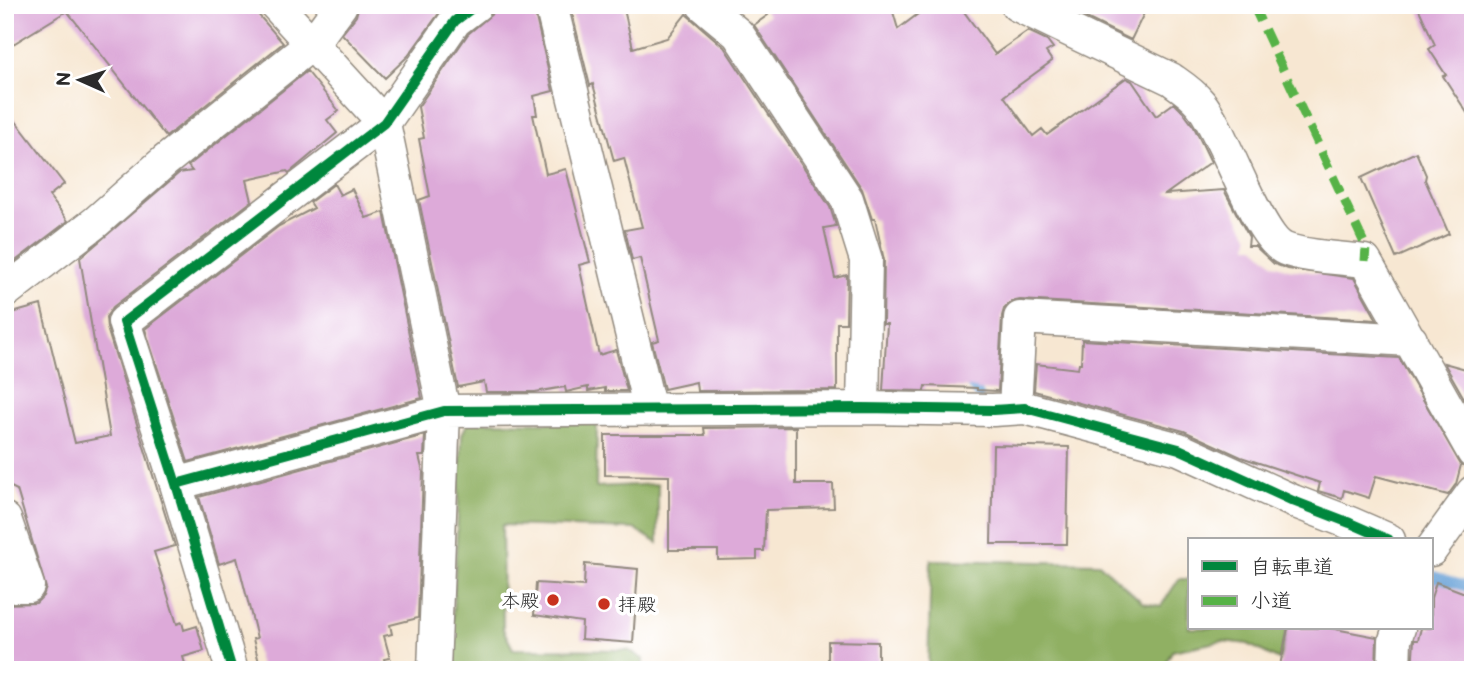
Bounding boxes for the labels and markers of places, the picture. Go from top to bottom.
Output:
place label: 本殿 [501,590,539,613]
marker: 本殿 [545,592,561,608]
place label: 拝殿 [618,594,656,617]
marker: 拝殿 [596,596,612,612]

